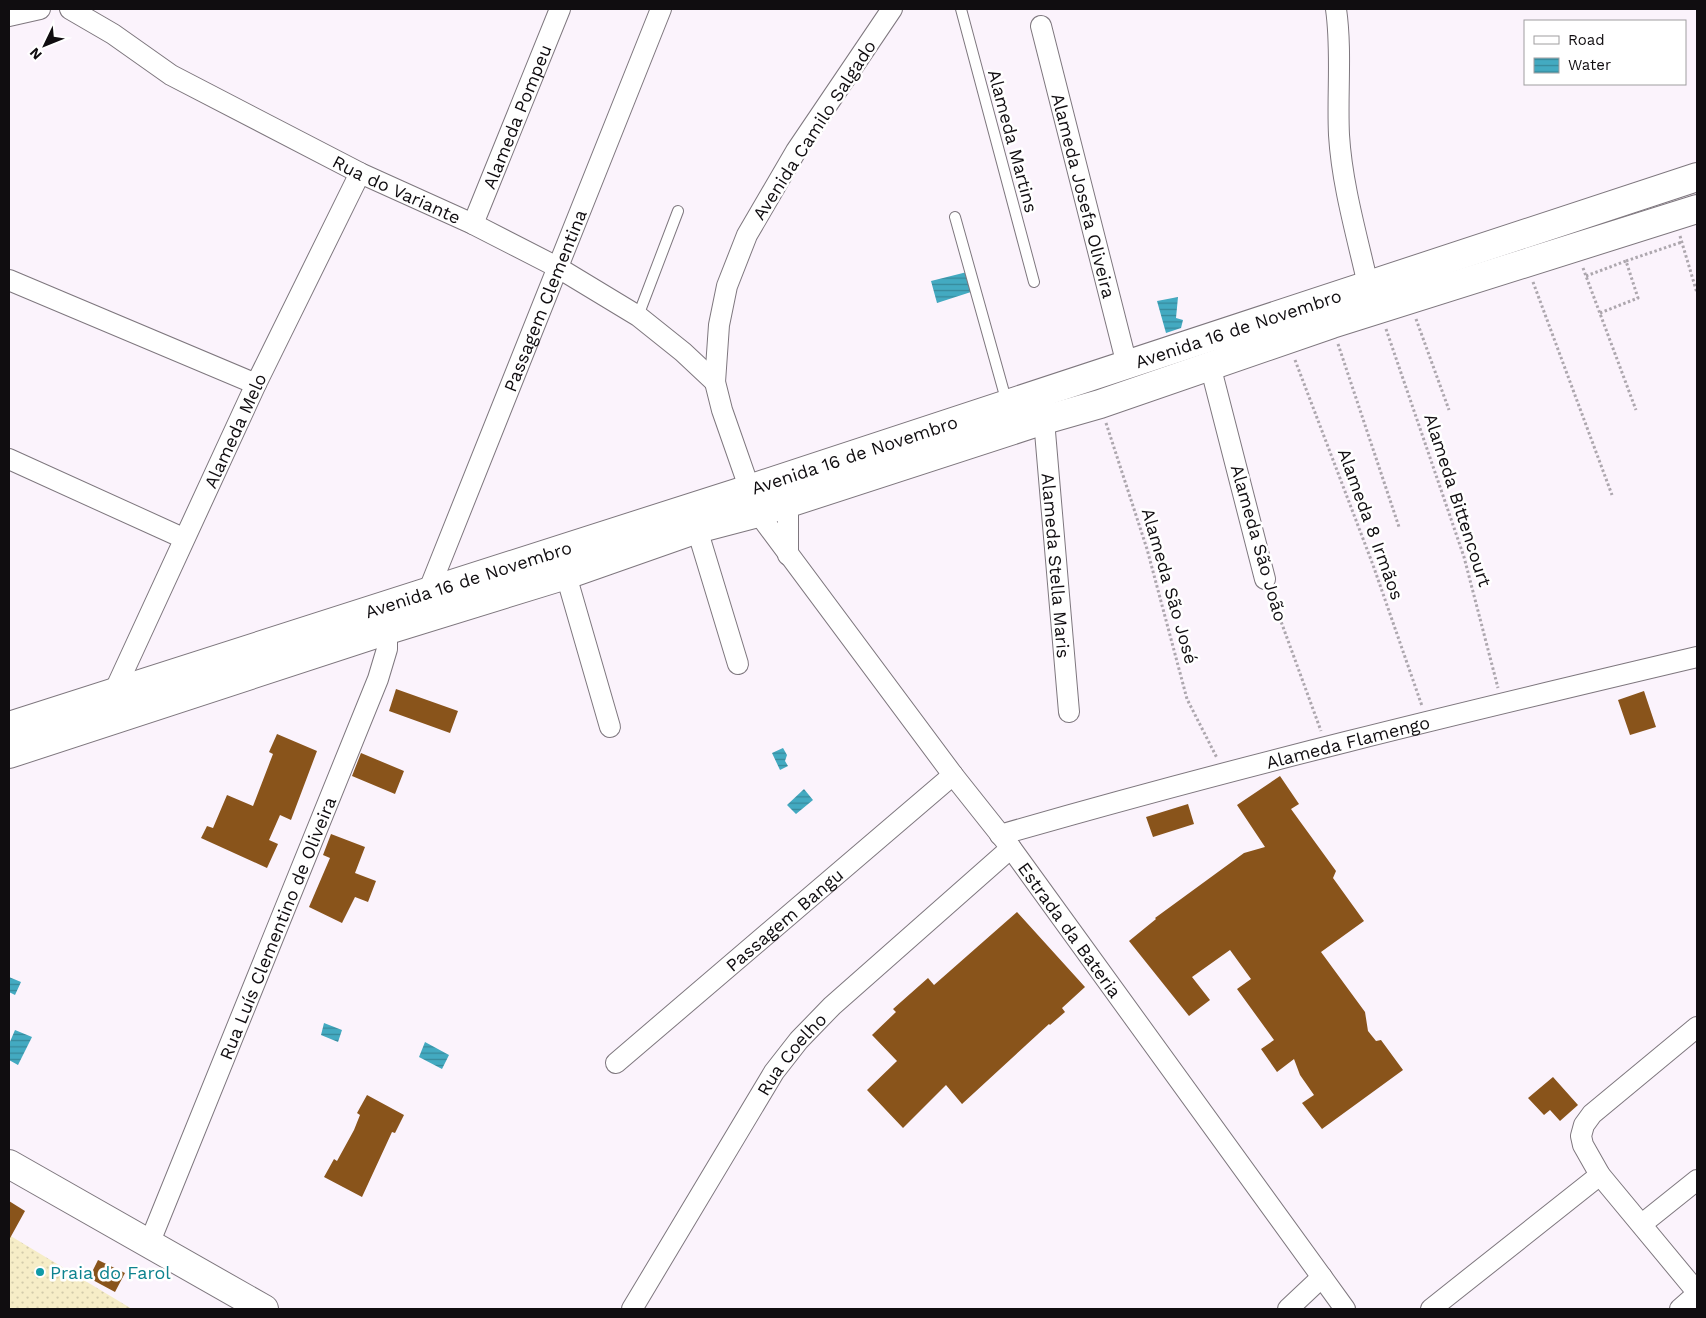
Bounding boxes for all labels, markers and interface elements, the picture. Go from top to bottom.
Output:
north arrow [20,20,70,70]
legend [1524,20,1686,85]
text: Road [1568,31,1605,49]
street label: Avenida Camilo Salgado [748,36,880,224]
street label: Alameda Pompeu [478,41,555,192]
text: N [26,45,45,63]
text: Water [1568,56,1611,74]
street label: Alameda Martins [984,67,1042,215]
street label: Alameda Josefa Oliveira [1048,91,1120,300]
street label: Rua do Variante [329,150,464,228]
street label: Passagem Clementina [499,206,590,394]
street label: Avenida 16 de Novembro [1132,284,1344,372]
street label: Alameda Melo [199,369,270,491]
street label: Avenida 16 de Novembro [749,411,960,498]
street label: Alameda Bittencourt [1420,411,1496,590]
street label: Alameda 8 Irmãos [1334,445,1408,603]
street label: Alameda São João [1227,462,1291,624]
street label: Alameda Stella Maris [1038,472,1075,659]
street label: Alameda São José [1138,506,1202,666]
street label: Avenida 16 de Novembro [362,536,574,622]
street label: Alameda Flamengo [1264,711,1432,772]
street label: Rua Luís Clementino de Oliveira [214,793,340,1062]
street label: Estrada da Bateria [1014,858,1126,1001]
street label: Passagem Bangu [721,864,847,975]
street label: Rua Coelho [752,1008,830,1099]
place label: Praia do Farol [50,1262,171,1283]
marker: Praia do Farol [34,1266,46,1278]

